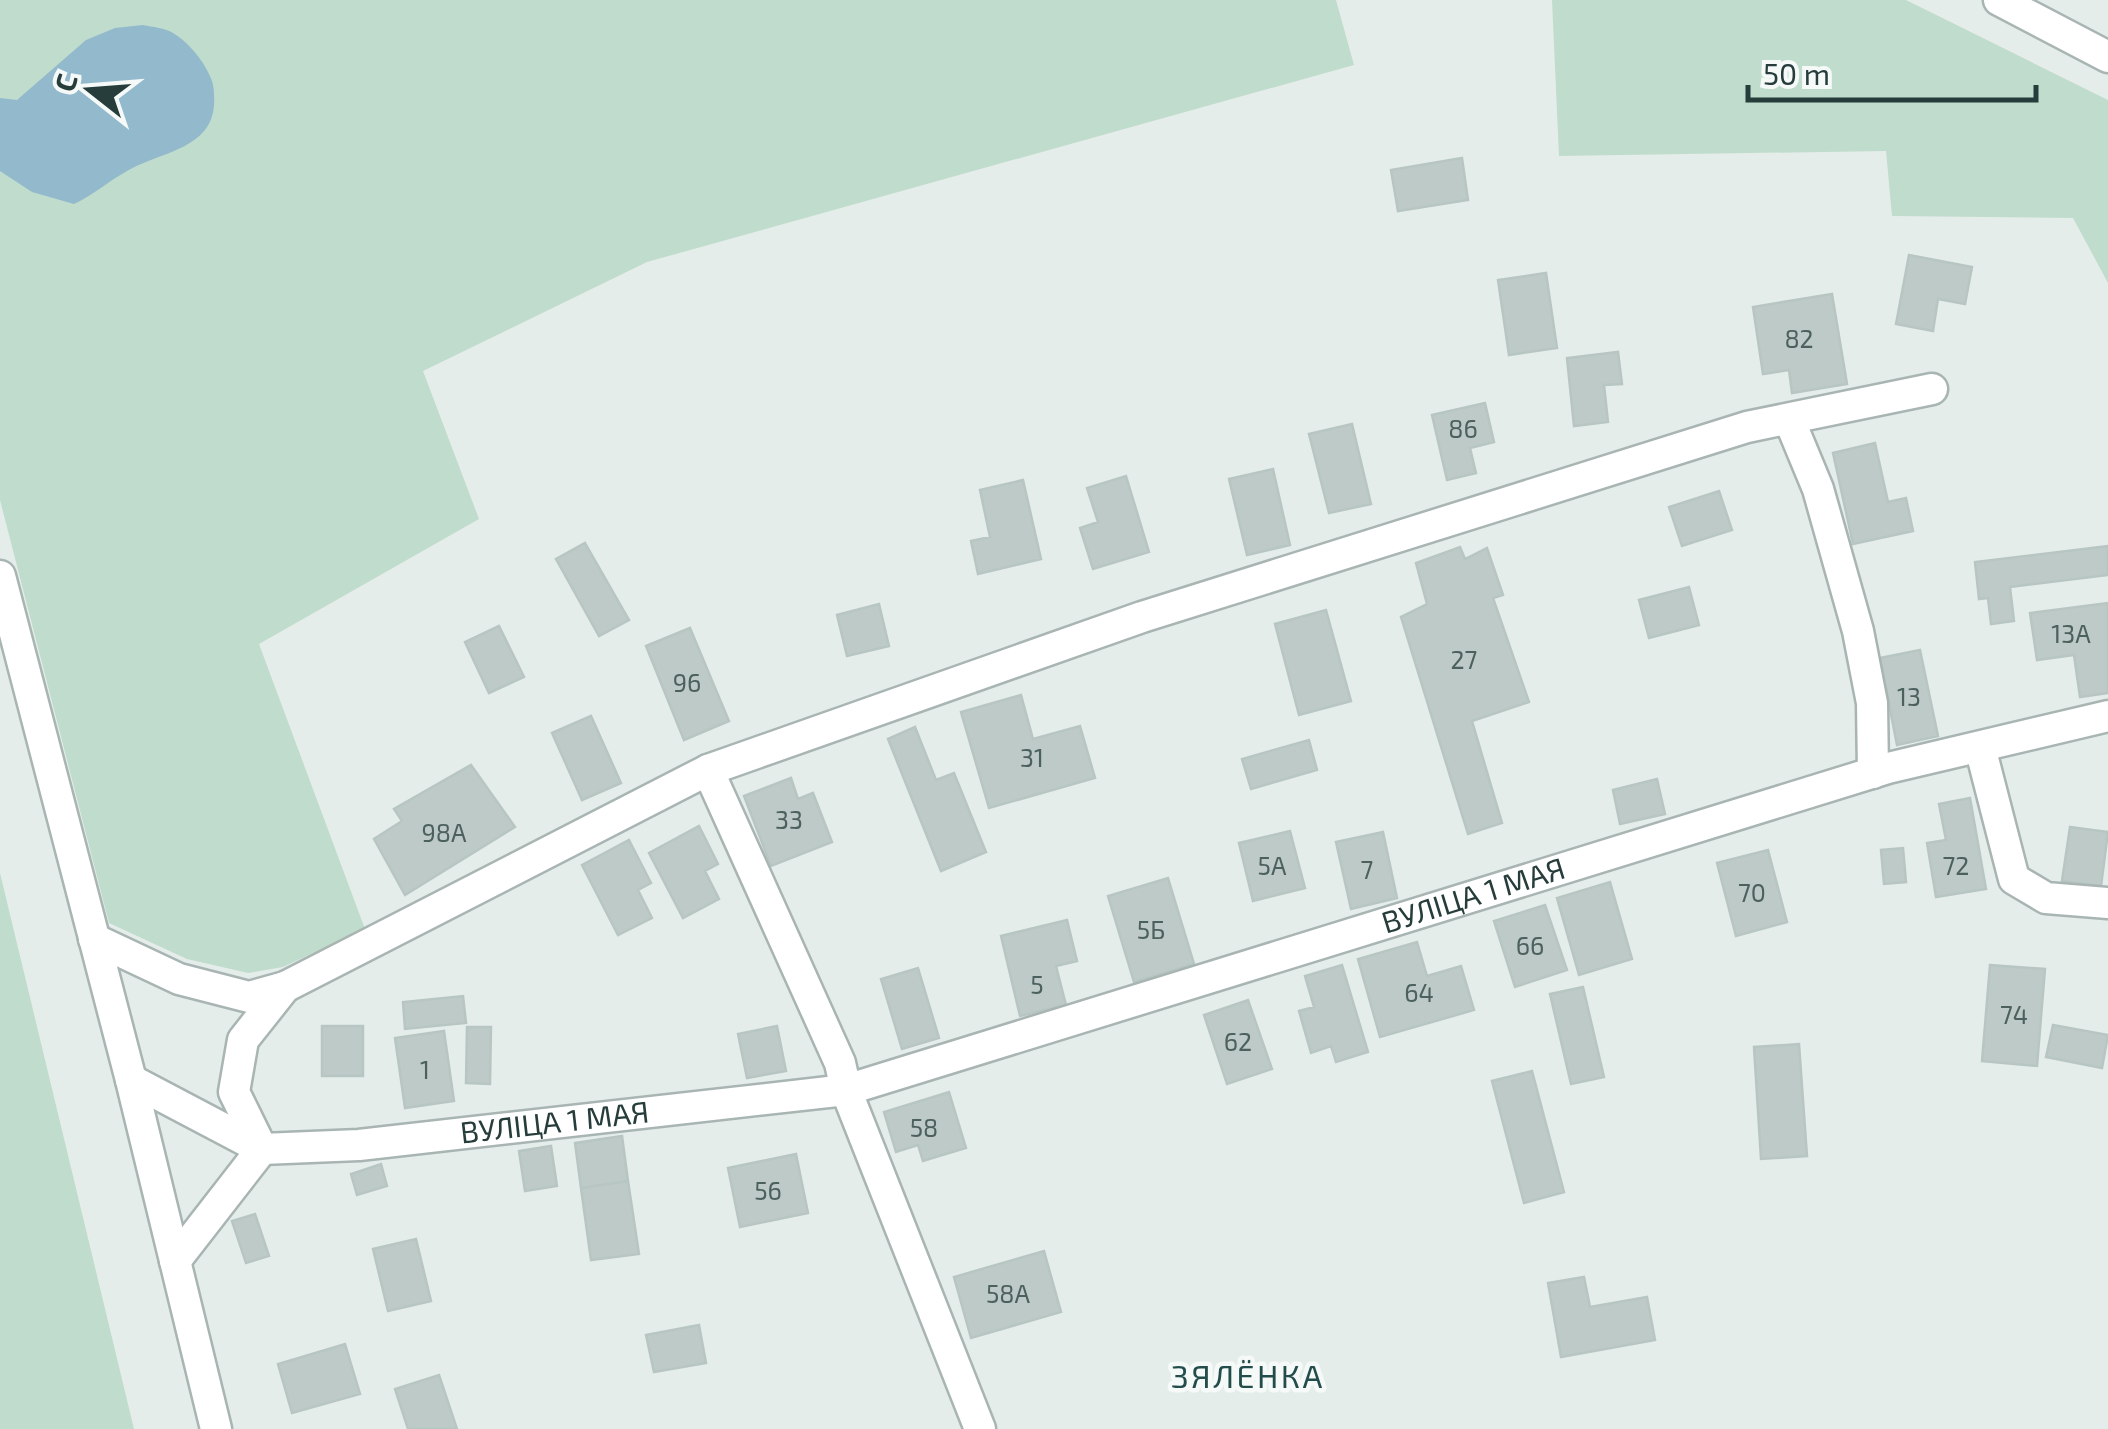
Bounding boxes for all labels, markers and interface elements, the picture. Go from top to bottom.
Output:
north arrow [40,40,140,140]
scale bar [1748,40,2036,102]
text: 50 m [1763,55,1830,91]
text: С [46,70,84,95]
house number: 82 [1784,323,1814,353]
house number: 86 [1448,413,1478,443]
house number: 13А [2051,618,2091,648]
house number: 27 [1451,644,1478,674]
house number: 96 [673,667,701,697]
house number: 13 [1897,681,1921,711]
house number: 31 [1020,742,1044,772]
house number: 33 [775,804,803,834]
house number: 98А [421,817,467,847]
street label: ВУЛІЦА 1 МАЯ [1377,849,1569,939]
house number: 5А [1258,850,1287,880]
house number: 72 [1943,850,1969,880]
house number: 7 [1361,854,1374,884]
house number: 70 [1738,877,1766,907]
house number: 5Б [1137,914,1165,944]
house number: 66 [1516,930,1544,960]
house number: 5 [1030,969,1044,999]
house number: 64 [1404,977,1434,1007]
house number: 74 [2000,999,2028,1029]
house number: 62 [1224,1026,1252,1056]
house number: 1 [420,1054,430,1084]
street label: ВУЛІЦА 1 МАЯ [458,1092,651,1149]
house number: 58 [910,1112,938,1142]
house number: 56 [754,1175,782,1205]
house number: 58А [986,1278,1031,1308]
district label: ЗЯЛЁНКА [1171,1356,1325,1394]

